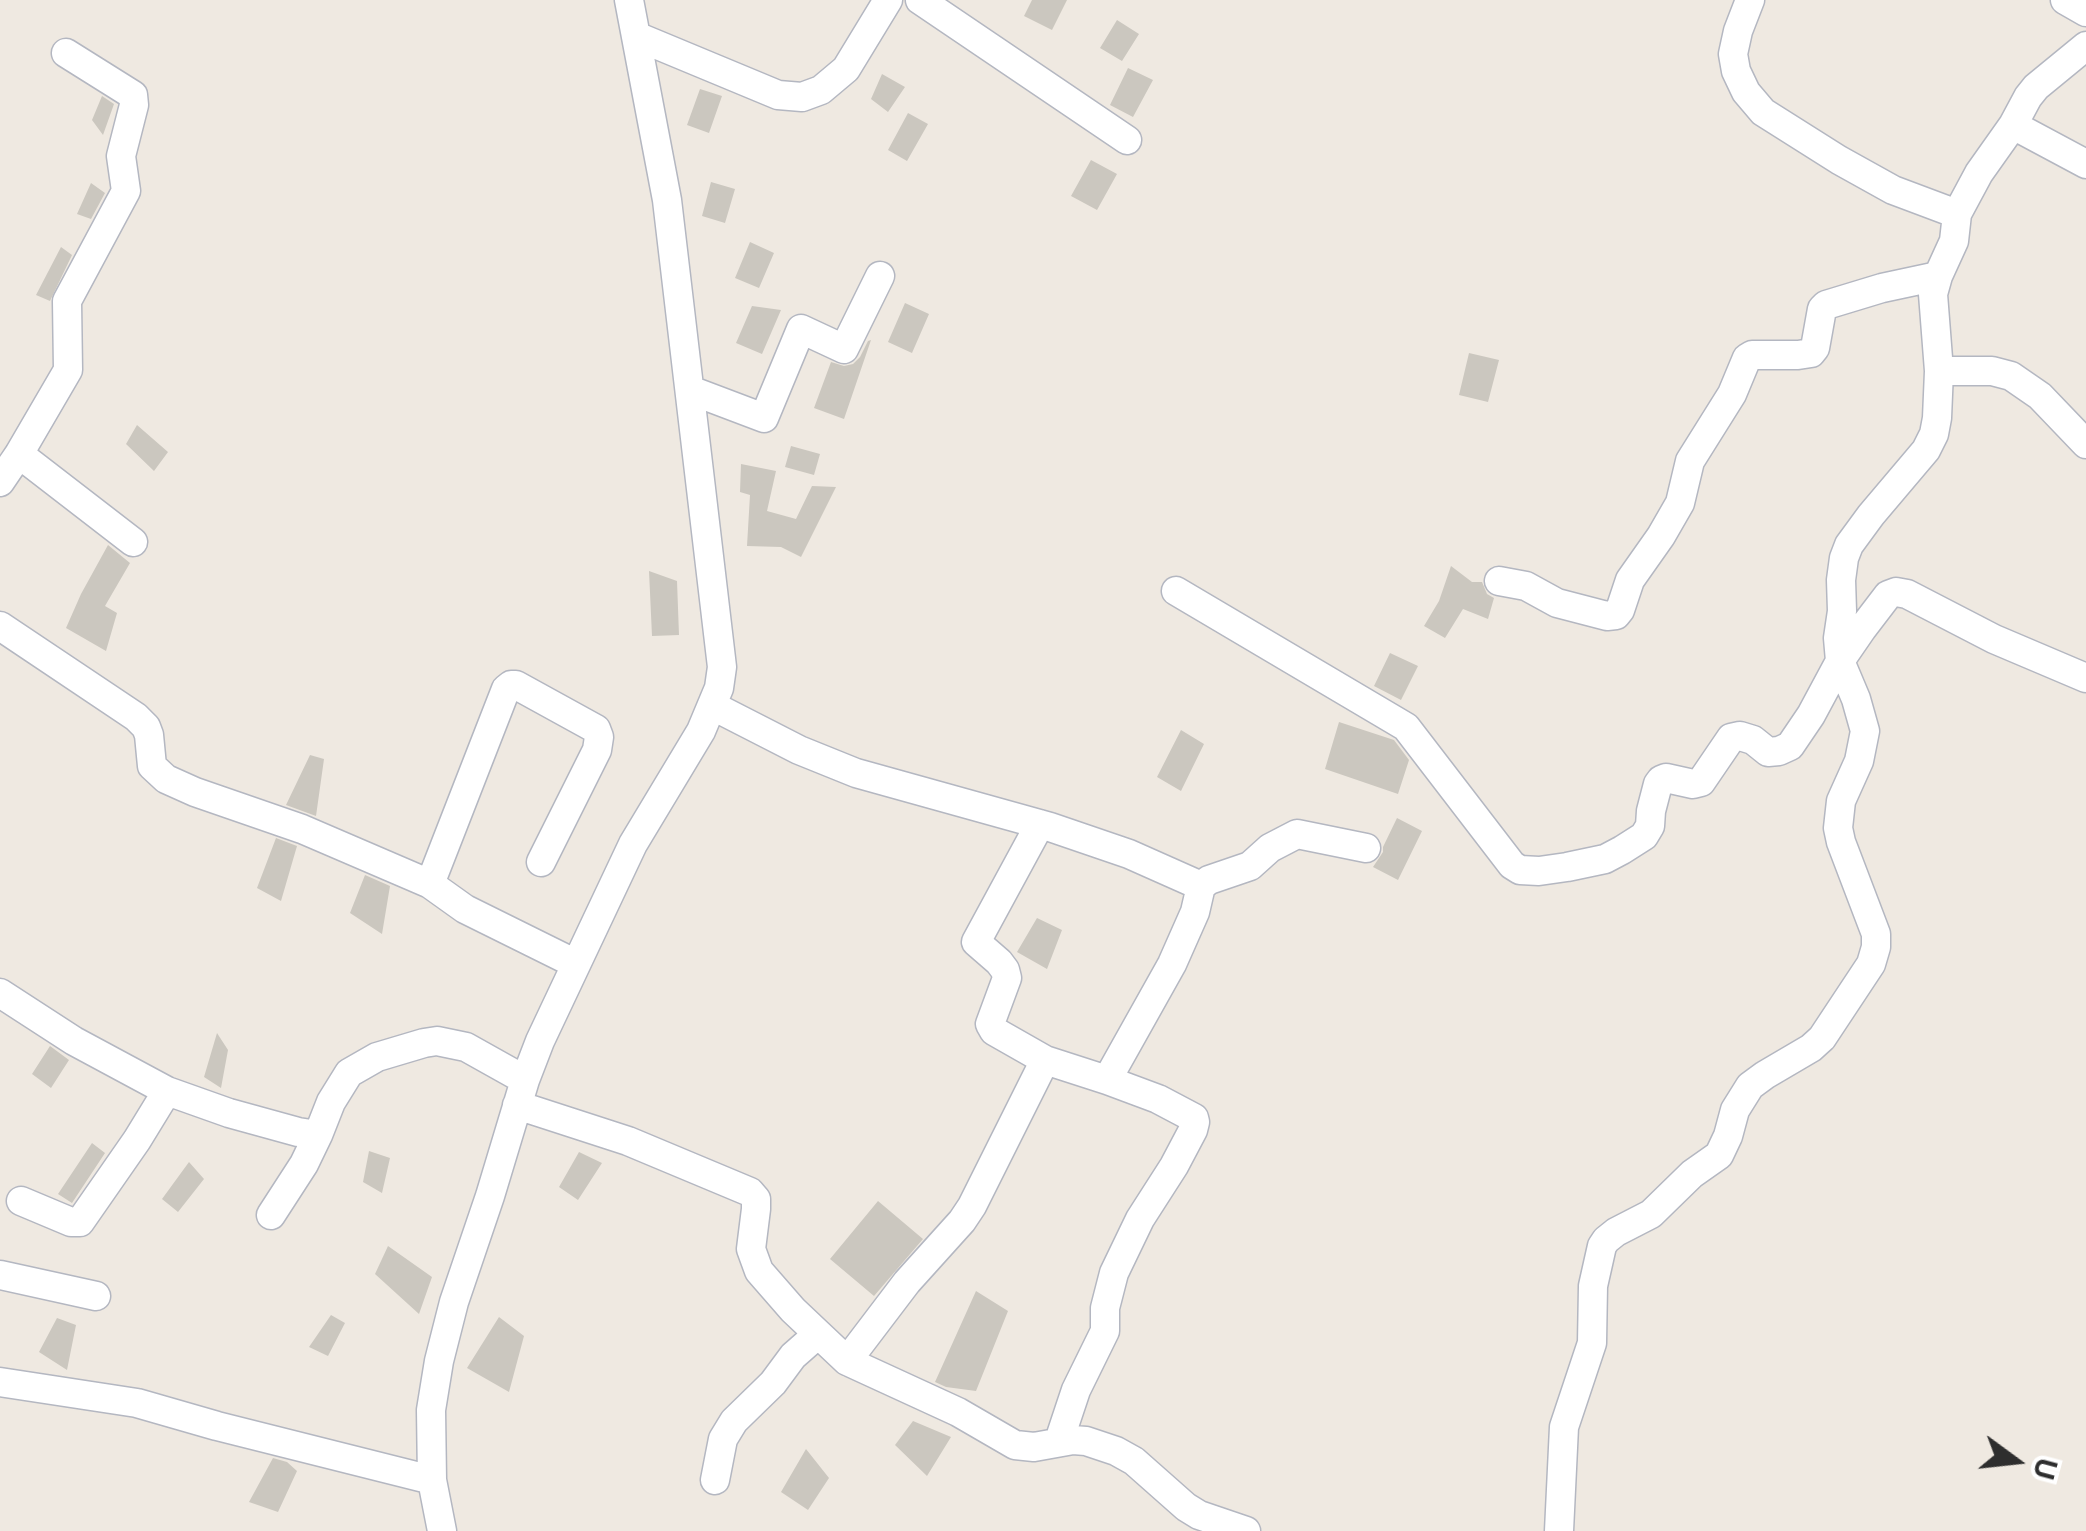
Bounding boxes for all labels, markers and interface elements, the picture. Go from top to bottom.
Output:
north arrow [1966,1411,2066,1511]
text: U [2026,1454,2064,1483]

